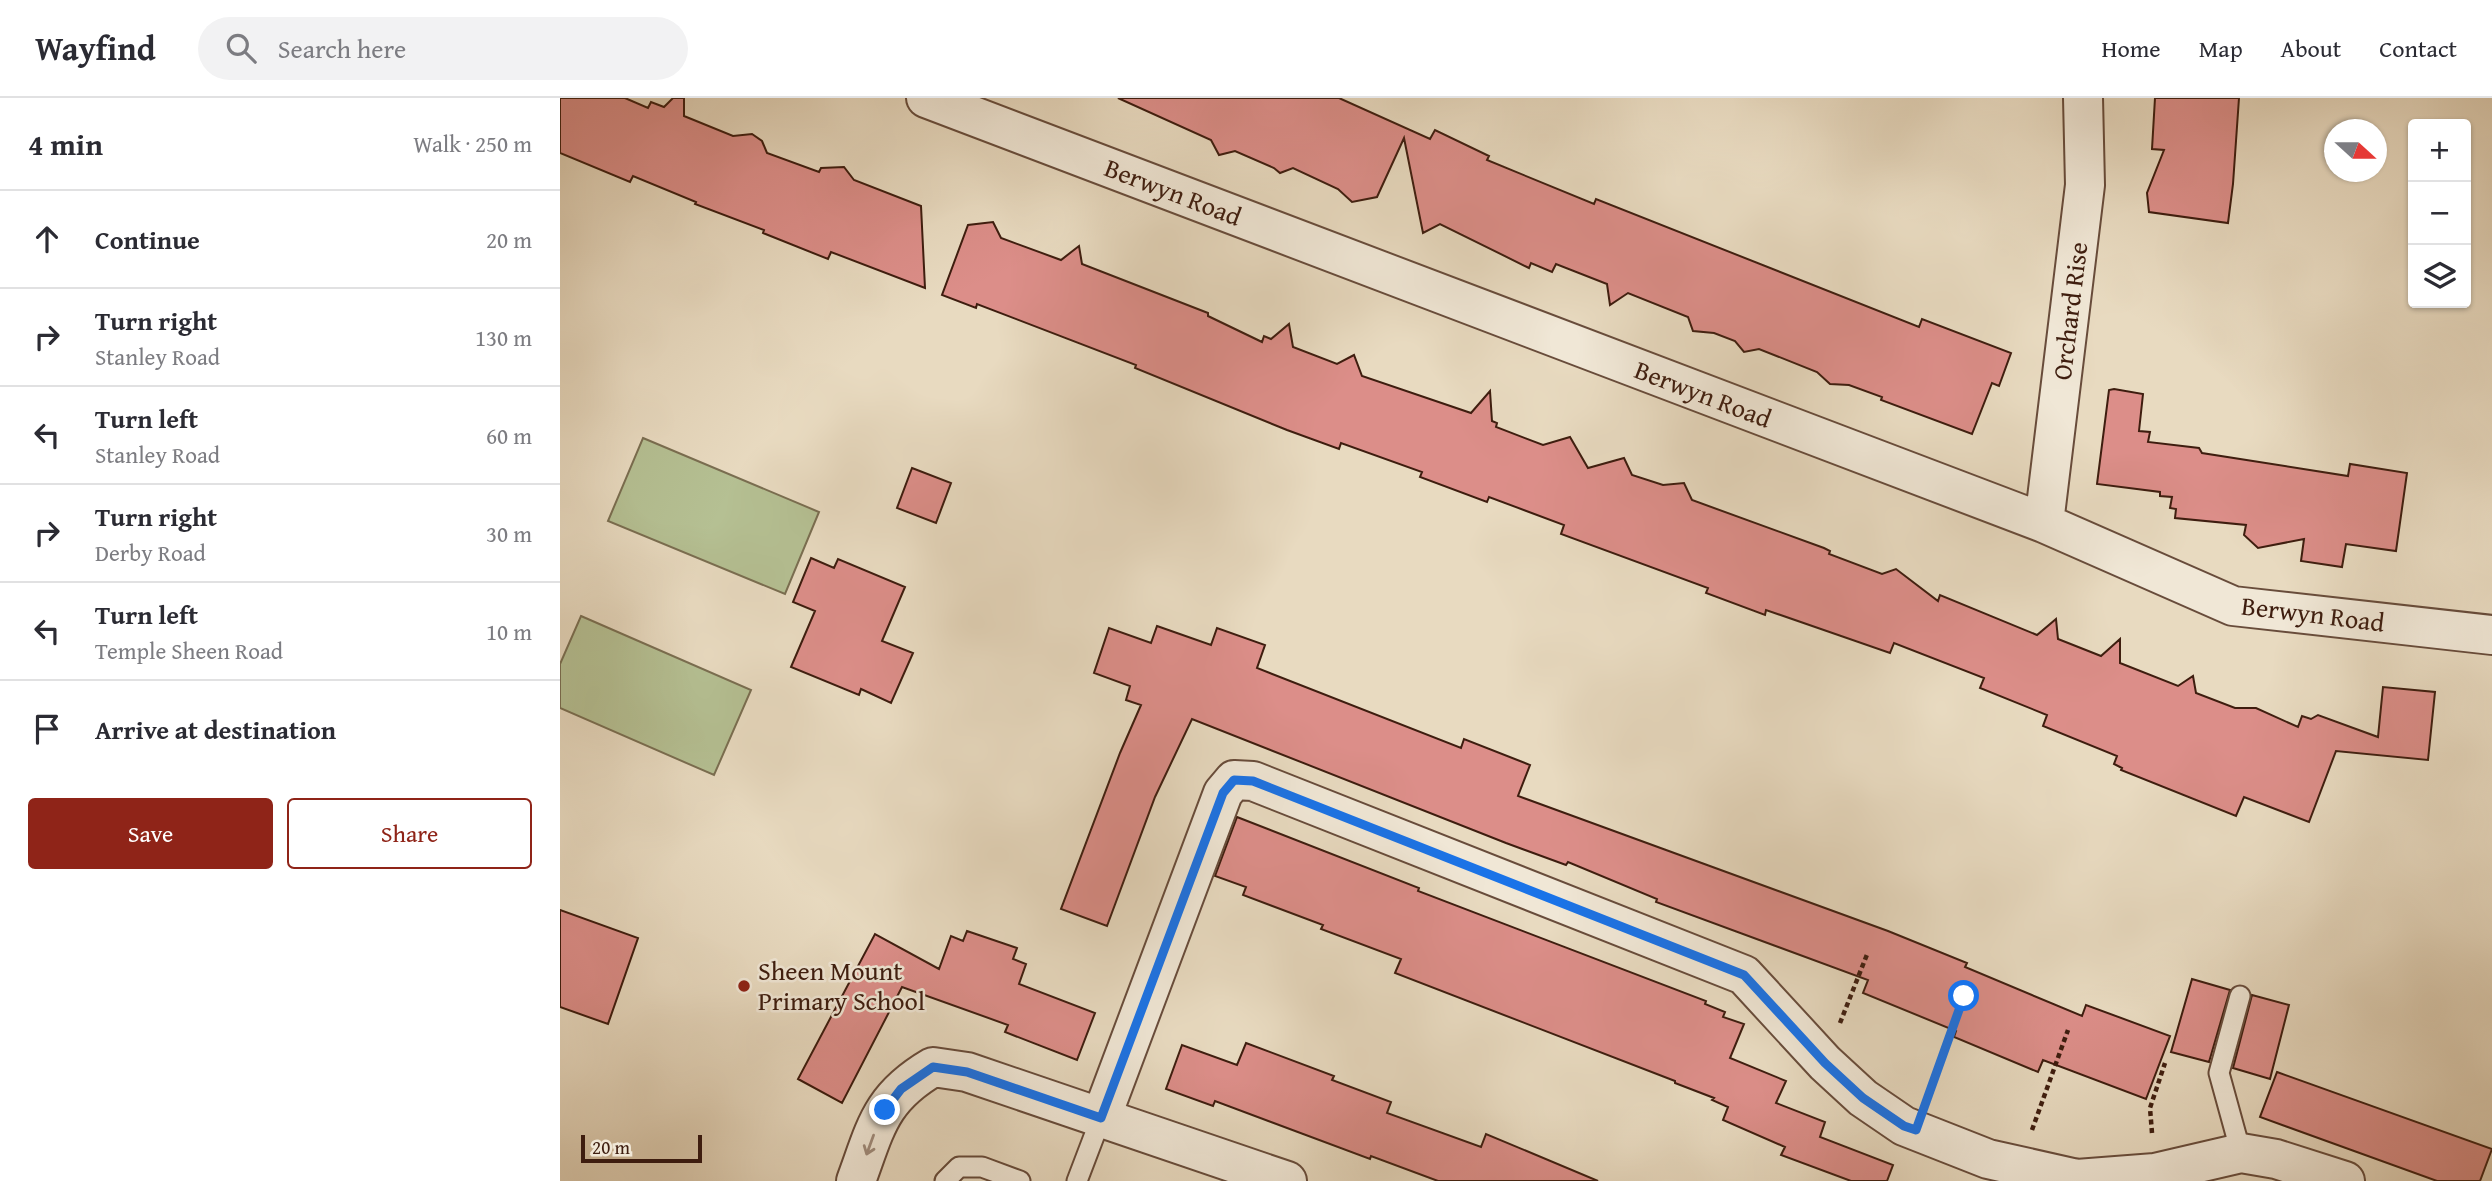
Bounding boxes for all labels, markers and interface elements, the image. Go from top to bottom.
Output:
search box [198,17,688,80]
text: Wayfind [35,24,156,72]
icon: search [222,29,260,67]
text: Search here [278,29,406,68]
text: Home [2102,31,2161,66]
text: Map [2199,31,2243,66]
text: About [2281,31,2341,66]
text: Contact [2379,31,2457,66]
north arrow [2324,119,2387,182]
map controls [2408,119,2471,308]
button: + [2408,119,2471,182]
text: 4 min [28,122,103,166]
text: Walk · 250 m [413,127,532,160]
street label: Berwyn Road [1099,148,1247,236]
button: − [2408,182,2471,245]
icon: ahead [28,220,66,258]
text: Continue [95,220,200,259]
text: 20 m [486,223,532,256]
street label: Orchard Rise [2042,240,2097,382]
button: layers [2408,245,2471,308]
text: Turn right [95,301,217,340]
icon: right [28,318,66,356]
text: 130 m [475,321,532,354]
text: Stanley Road [95,340,220,373]
street label: Berwyn Road [1629,350,1777,438]
text: Turn left [95,399,198,438]
icon: left [28,416,66,454]
text: 60 m [486,419,532,452]
text: Stanley Road [95,438,220,471]
text: Turn right [95,497,217,536]
icon: right [28,514,66,552]
text: 30 m [486,517,532,550]
text: Derby Road [95,536,206,569]
street label: Berwyn Road [2239,585,2387,642]
text: Turn left [95,595,198,634]
icon: left [28,612,66,650]
text: 10 m [486,615,532,648]
text: Temple Sheen Road [95,634,283,667]
icon: arrive [28,710,66,748]
text: Arrive at destination [95,710,336,749]
button: Save [28,798,273,869]
button: Share [287,798,532,869]
place label: Sheen Mount Primary School [758,951,925,1020]
marker: Sheen Mount Primary School [736,978,752,994]
route start [1948,980,1979,1011]
route end [869,1094,900,1125]
scale bar [581,1132,702,1164]
text: 20 m [592,1133,630,1161]
one-way arrow [862,1134,875,1156]

